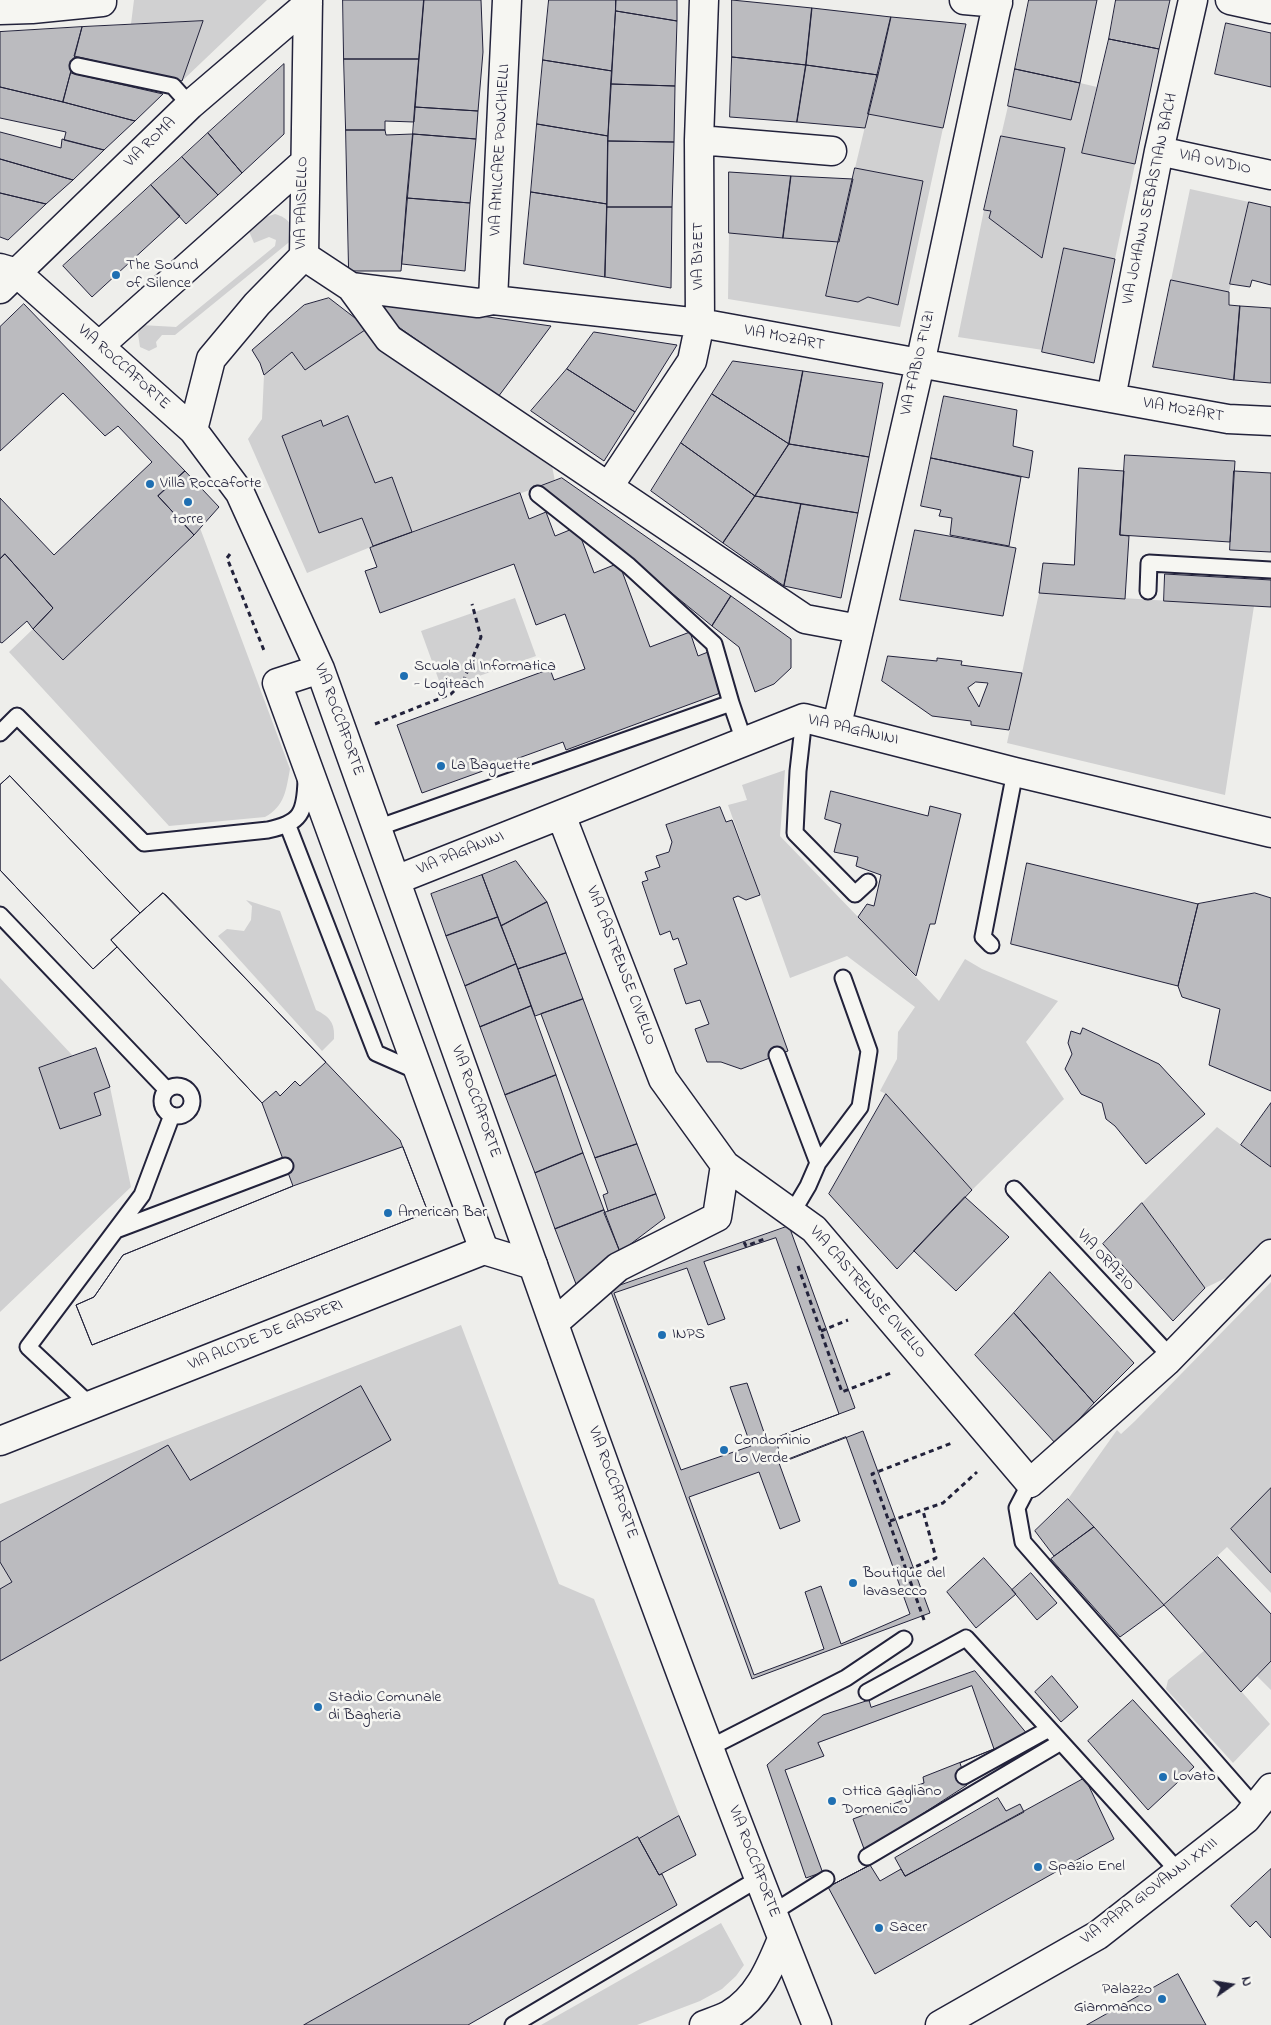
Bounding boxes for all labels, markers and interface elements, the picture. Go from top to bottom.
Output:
street label: VIA AMILCARE PONCHIELLI [487,63,515,237]
street label: VIA JOHANN SEBASTIAN BACH [1119,92,1183,306]
street label: VIA ROMA [121,114,181,172]
street label: VIA OVIDIO [1177,146,1253,180]
street label: VIA PAISIELLO [293,156,313,250]
street label: VIA BIZET [689,222,709,290]
place label: The Sound of Silence [126,256,199,294]
marker: The Sound of Silence [110,269,122,281]
street label: VIA FABIO FILZI [898,309,940,417]
street label: VIA ROCCAFORTE [73,321,173,415]
street label: VIA MOZART [742,322,826,356]
street label: VIA MOZART [1141,394,1225,428]
place label: Villa Roccaforte [160,474,262,494]
marker: Villa Roccaforte [144,478,156,490]
marker: torre [182,496,194,508]
place label: torre [173,510,203,530]
place label: Scuola di Informatica - Logiteach [414,657,556,695]
street label: VIA ROCCAFORTE [309,661,367,779]
marker: Scuola di Informatica - Logiteach [398,670,410,682]
street label: VIA PAGANINI [806,711,900,751]
place label: La Baguette [451,756,530,776]
marker: La Baguette [435,760,447,772]
street label: VIA PAGANINI [415,828,507,880]
street label: VIA CASTRENSE CIVELLO [581,884,659,1048]
street label: VIA ROCCAFORTE [446,1043,504,1161]
place label: American Bar [398,1203,487,1223]
marker: American Bar [382,1207,394,1219]
street label: VIA CASTRENSE CIVELLO [804,1223,930,1363]
street label: VIA ORAZIO [1072,1226,1138,1296]
street label: VIA ALCIDE DE GASPERI [186,1296,346,1376]
place label: INPS [672,1325,705,1345]
marker: INPS [656,1329,668,1341]
street label: VIA ROCCAFORTE [583,1424,641,1542]
place label: Condominio Lo Verde [734,1431,811,1469]
marker: Condominio Lo Verde [718,1444,730,1456]
place label: Boutique del lavasecco [863,1564,945,1602]
marker: Boutique del lavasecco [847,1577,859,1589]
place label: Stadio Comunale di Bagheria [328,1688,441,1726]
marker: Stadio Comunale di Bagheria [312,1701,324,1713]
place label: Lovato [1173,1767,1216,1787]
marker: Lovato [1157,1771,1169,1783]
place label: Ottica Gagliano Domenico [842,1782,942,1820]
marker: Ottica Gagliano Domenico [826,1795,838,1807]
street label: VIA ROCCAFORTE [723,1804,783,1920]
street label: VIA PAPA GIOVANNI XXIII [1078,1834,1222,1950]
place label: Spazio Enel [1048,1857,1125,1877]
marker: Spazio Enel [1032,1861,1044,1873]
place label: Sacer [889,1918,927,1938]
marker: Sacer [873,1922,885,1934]
north arrow [1206,1960,1256,2010]
text: N [1235,1975,1257,1988]
place label: Palazzo Giammanco [1074,1980,1152,2018]
marker: Palazzo Giammanco [1156,1993,1168,2005]

